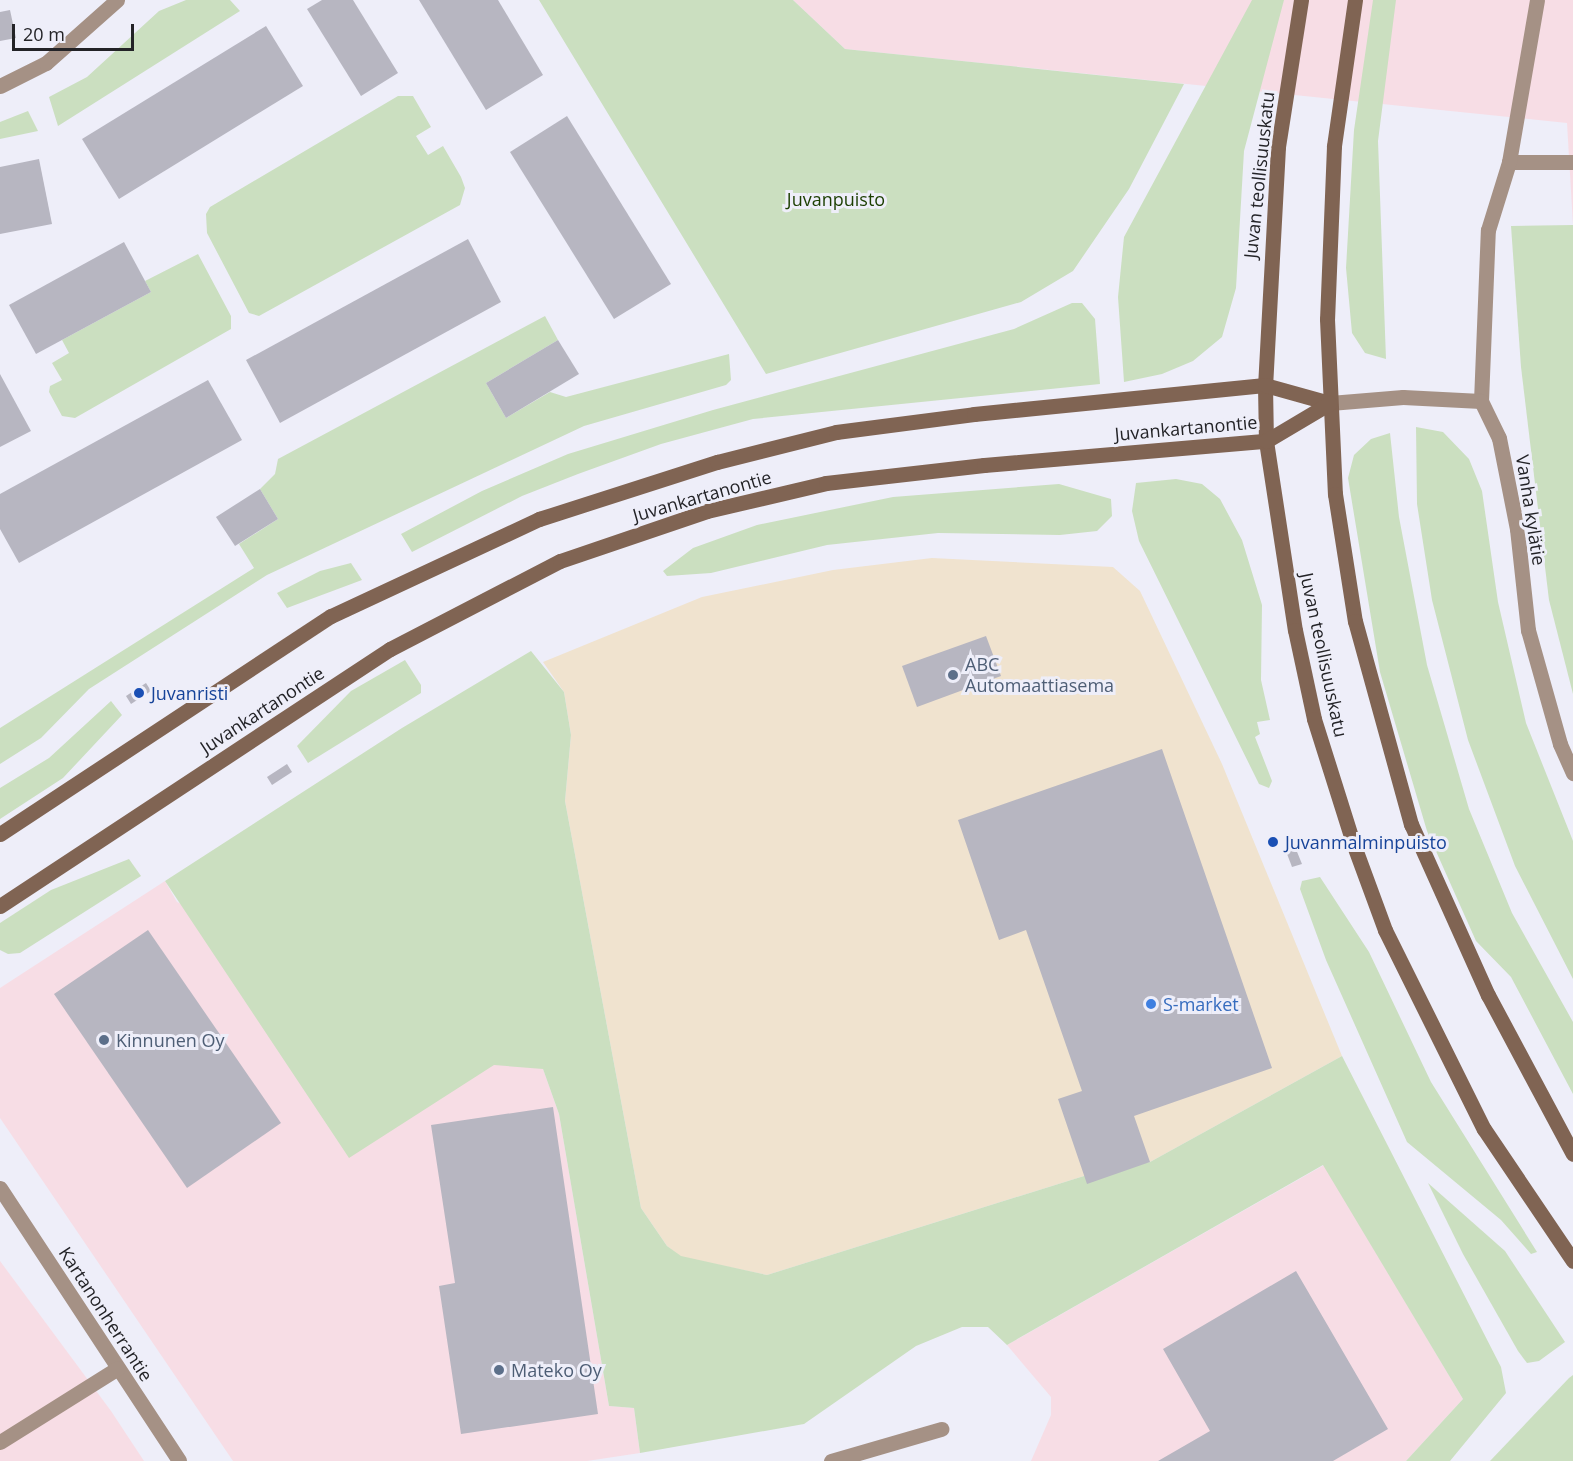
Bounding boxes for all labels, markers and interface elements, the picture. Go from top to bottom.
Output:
scale bar [15,12,136,50]
text: 20 m [23,22,65,46]
street label: Juvan teollisuuskatu [1239,90,1279,260]
park label: Juvanpuisto [787,188,885,210]
street label: Juvankartanontie [1114,411,1258,445]
street label: Vanha kylätie [1512,453,1550,567]
street label: Juvankartanontie [630,466,774,526]
street label: Juvan teollisuuskatu [1296,571,1352,739]
place label: ABC Automaattiasema [965,654,1114,696]
street label: Juvankartanontie [196,662,328,758]
marker: ABC Automaattiasema [946,668,960,682]
place label: Juvanristi [151,682,228,704]
marker: Juvanristi [132,686,146,700]
place label: Juvanmalminpuisto [1285,831,1447,853]
marker: Juvanmalminpuisto [1266,835,1280,849]
place label: S-market [1163,993,1239,1015]
marker: S-market [1144,997,1158,1011]
place label: Kinnunen Oy [116,1029,225,1051]
marker: Kinnunen Oy [97,1033,111,1047]
street label: Kartanonherrantie [55,1243,157,1385]
place label: Mateko Oy [511,1359,602,1381]
marker: Mateko Oy [492,1363,506,1377]

